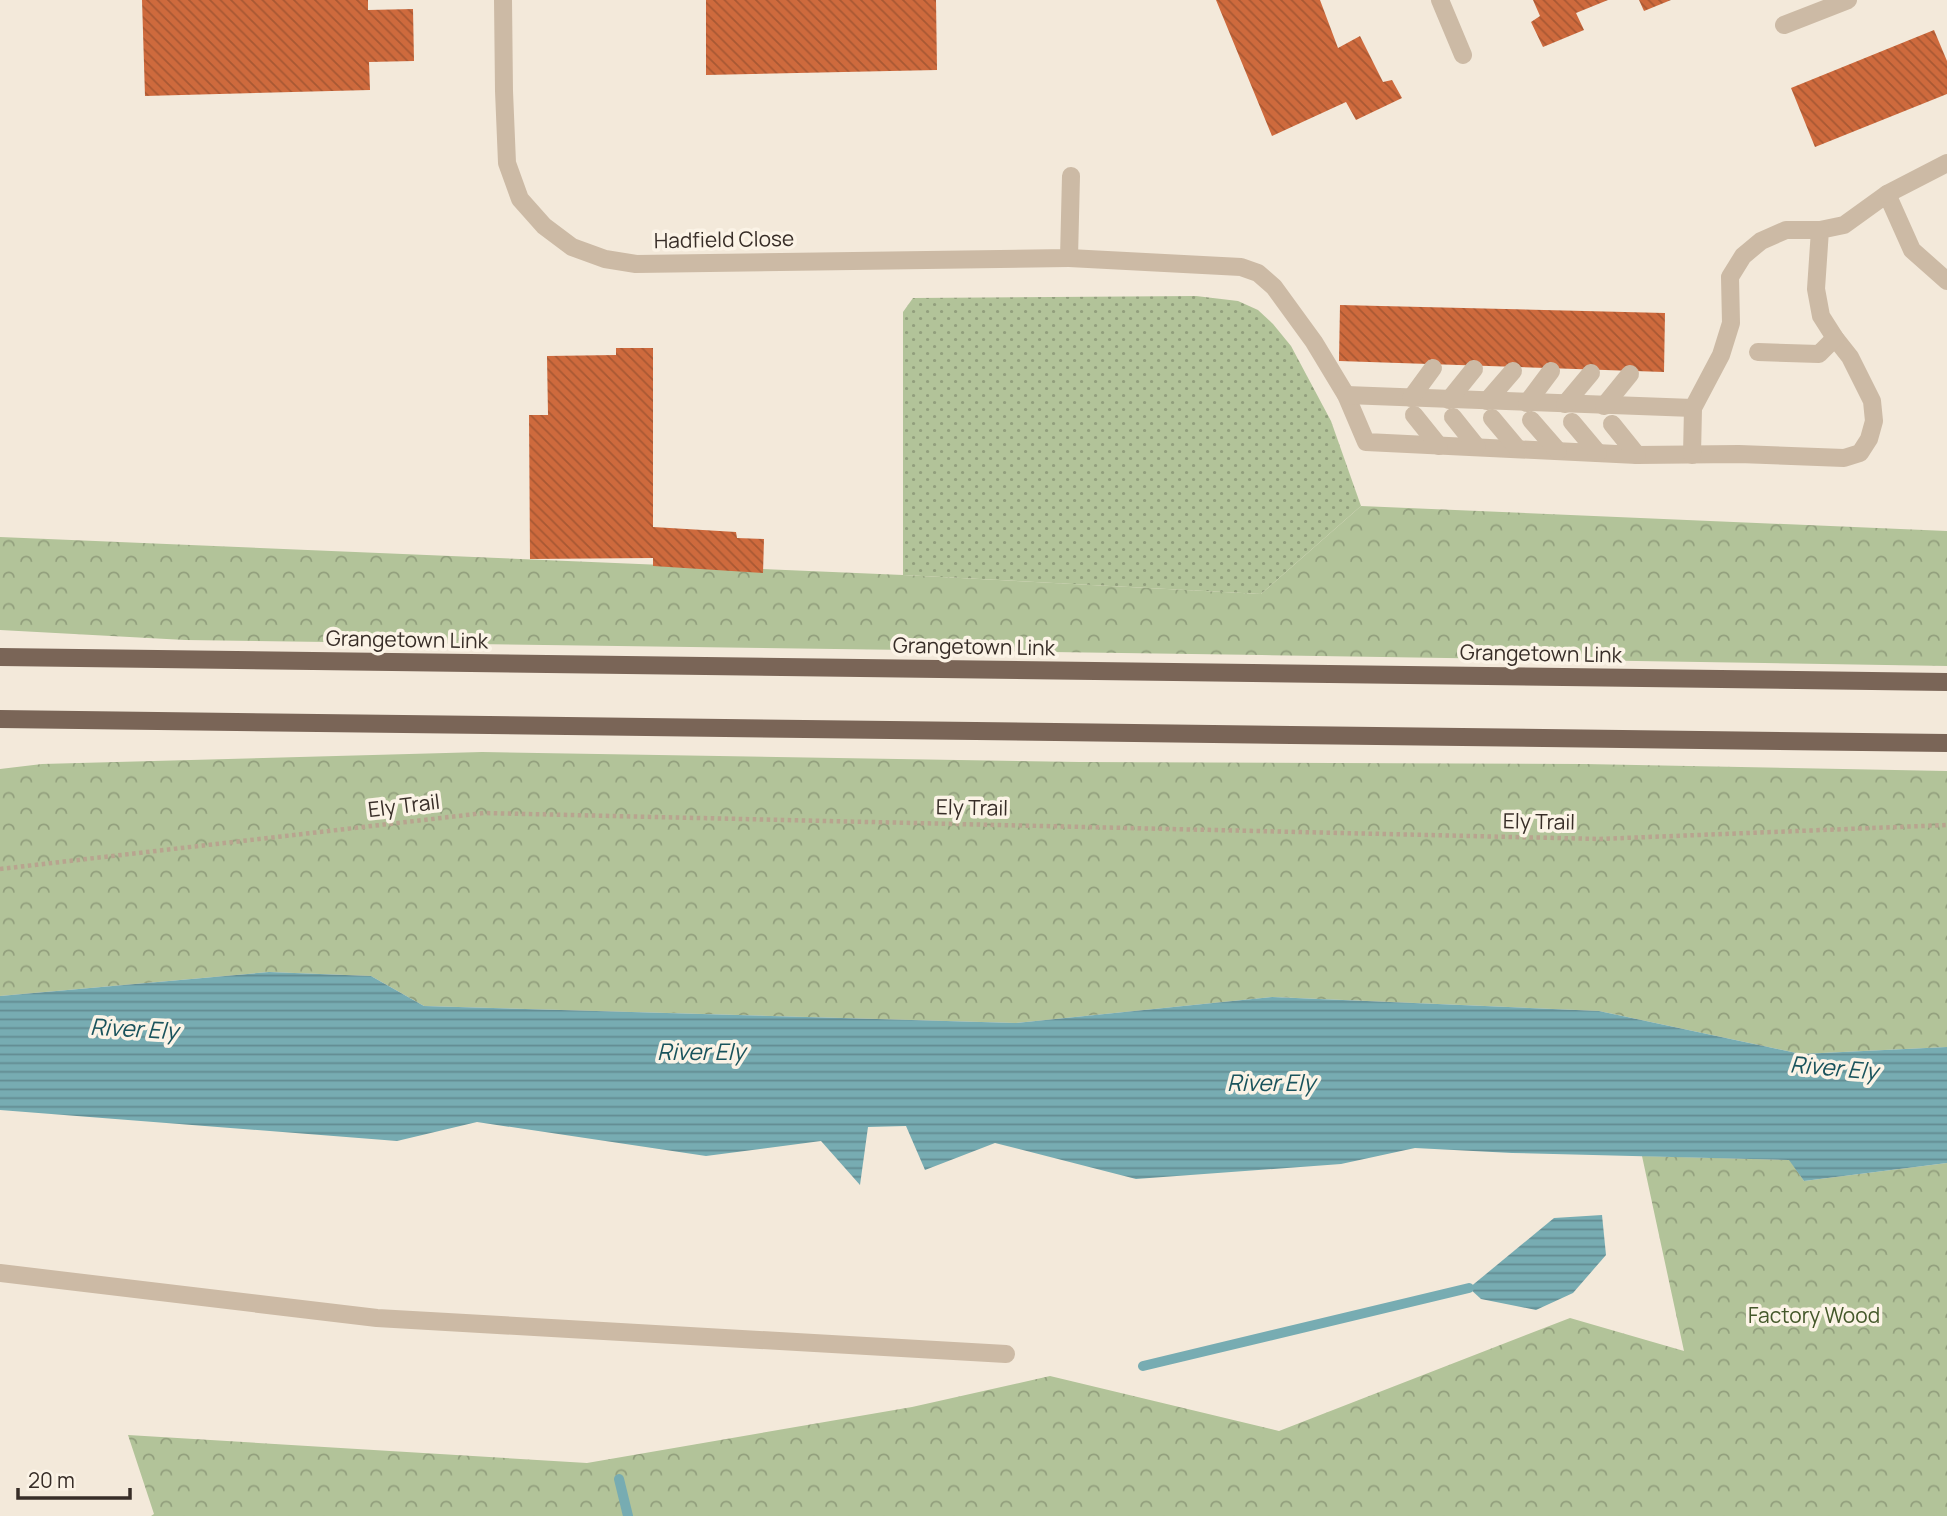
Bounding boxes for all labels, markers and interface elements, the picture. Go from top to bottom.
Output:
street label: Hadfield Close [653,224,794,254]
street label: Grangetown Link [326,624,489,654]
street label: Grangetown Link [893,631,1056,661]
street label: Grangetown Link [1460,638,1623,668]
street label: Ely Trail [366,787,441,823]
street label: Ely Trail [936,792,1008,822]
street label: Ely Trail [1503,806,1575,836]
water label: River Ely [89,1010,182,1046]
water label: River Ely [657,1035,748,1067]
water label: River Ely [1789,1047,1882,1087]
water label: River Ely [1227,1066,1318,1098]
park label: Factory Wood [1748,1301,1880,1329]
scale bar [18,1456,130,1500]
text: 20 m [28,1466,75,1494]

